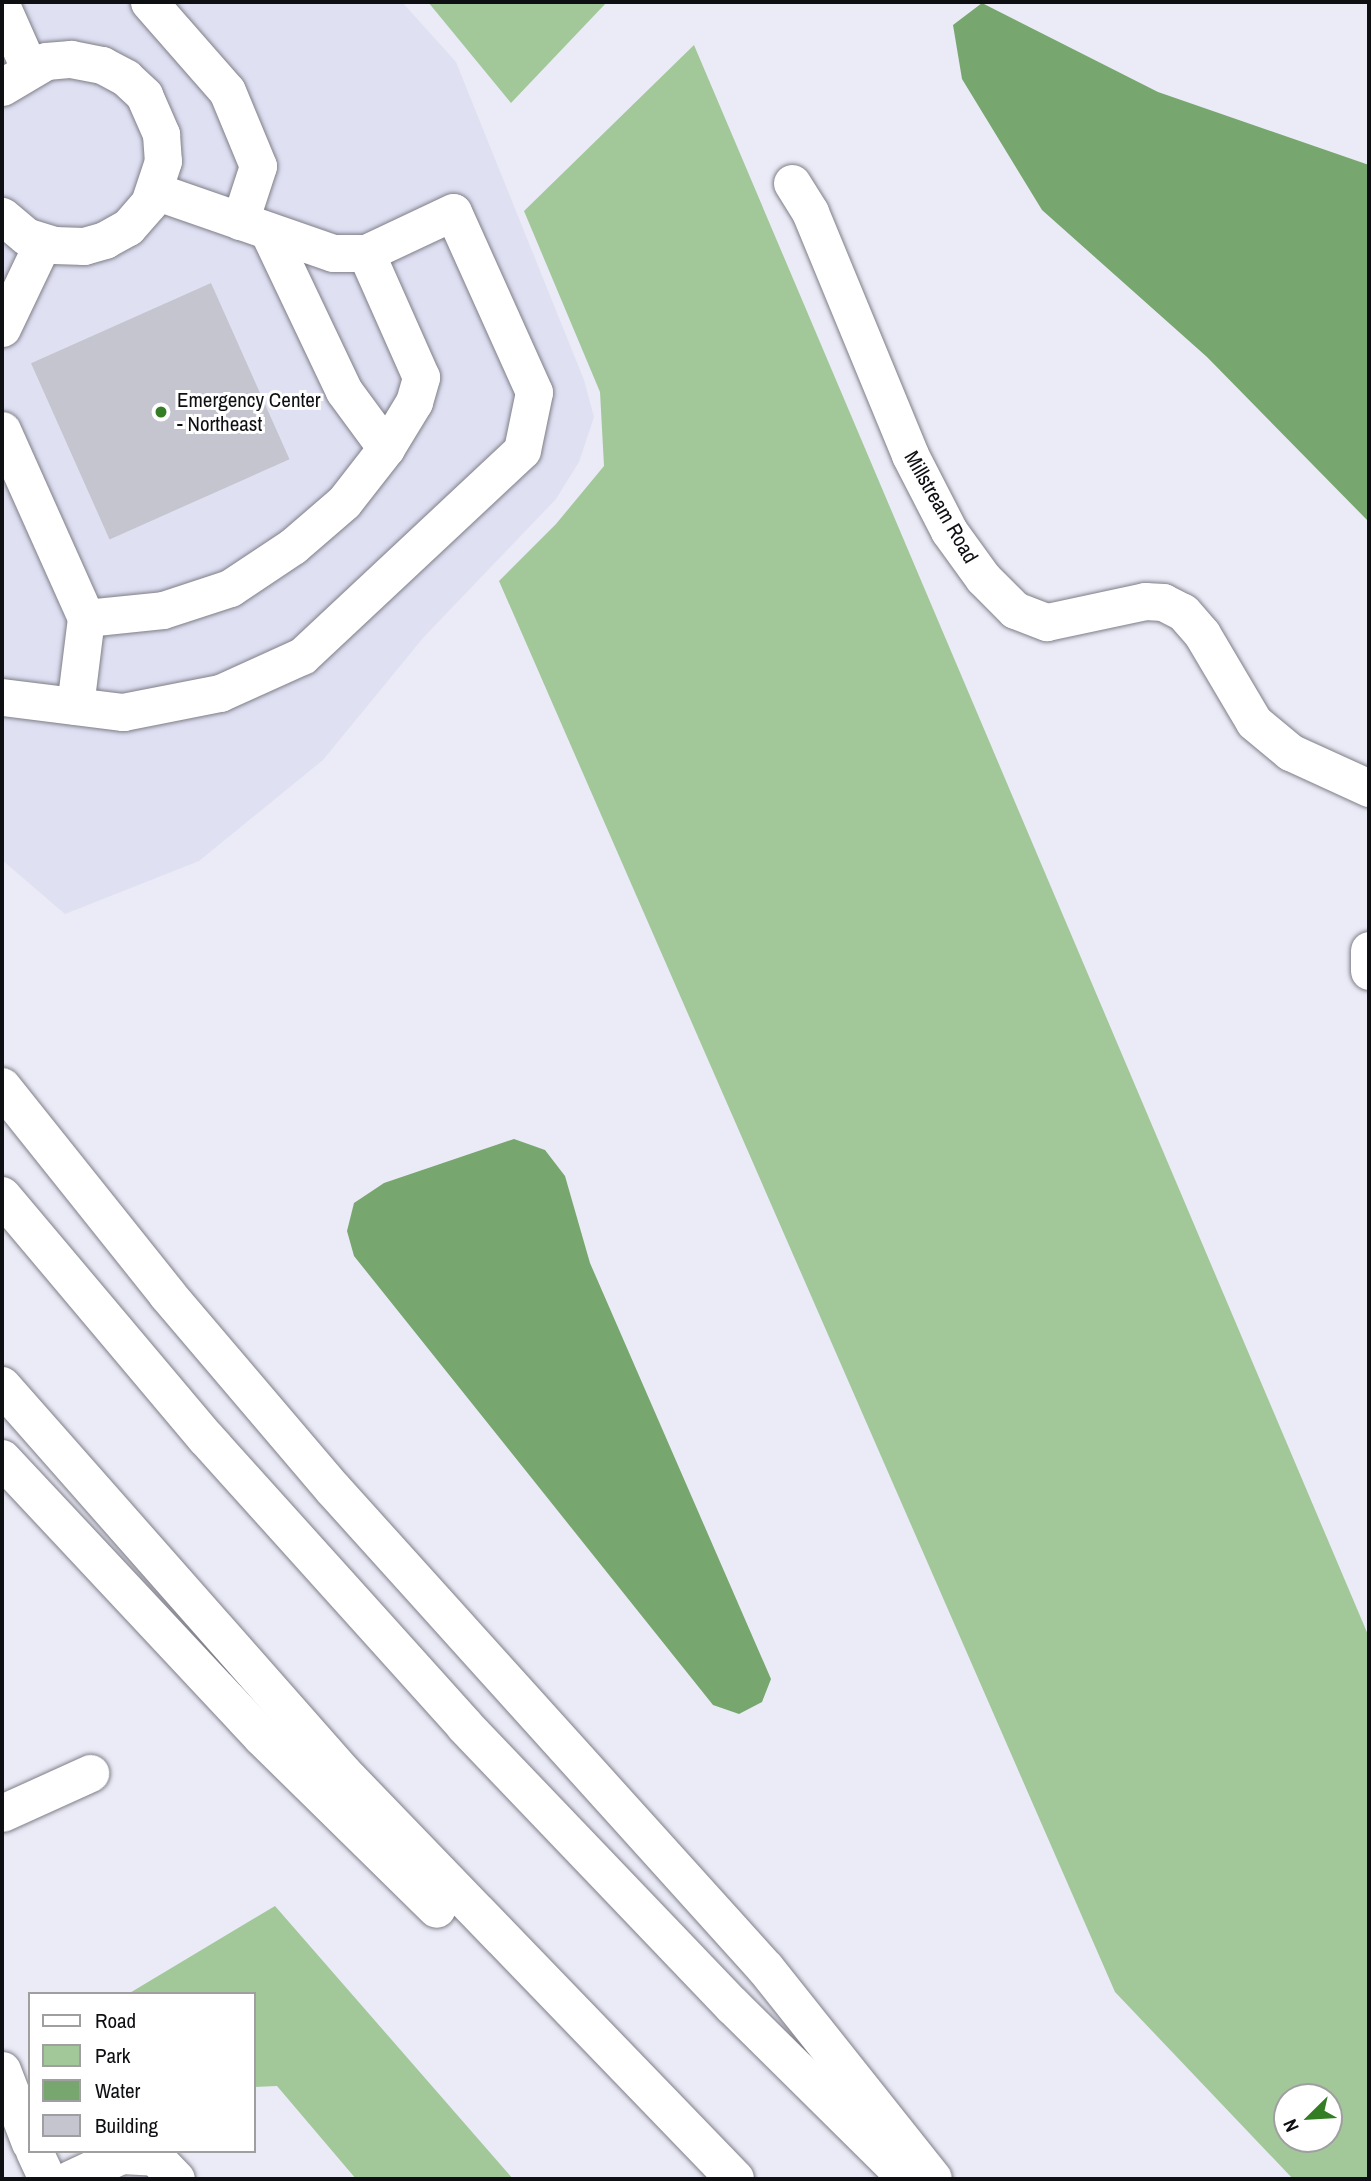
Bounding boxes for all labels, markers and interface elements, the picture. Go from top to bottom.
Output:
place label: Emergency Center - Northeast [177,387,321,437]
marker: Emergency Center - Northeast [151,402,171,422]
street label: Millstream Road [899,446,983,568]
legend [28,1992,256,2153]
text: Road [95,2006,136,2035]
text: Park [95,2041,130,2070]
text: Water [95,2076,140,2105]
north arrow [1273,2083,1343,2153]
text: Building [95,2111,158,2140]
text: N [1276,2115,1305,2136]

